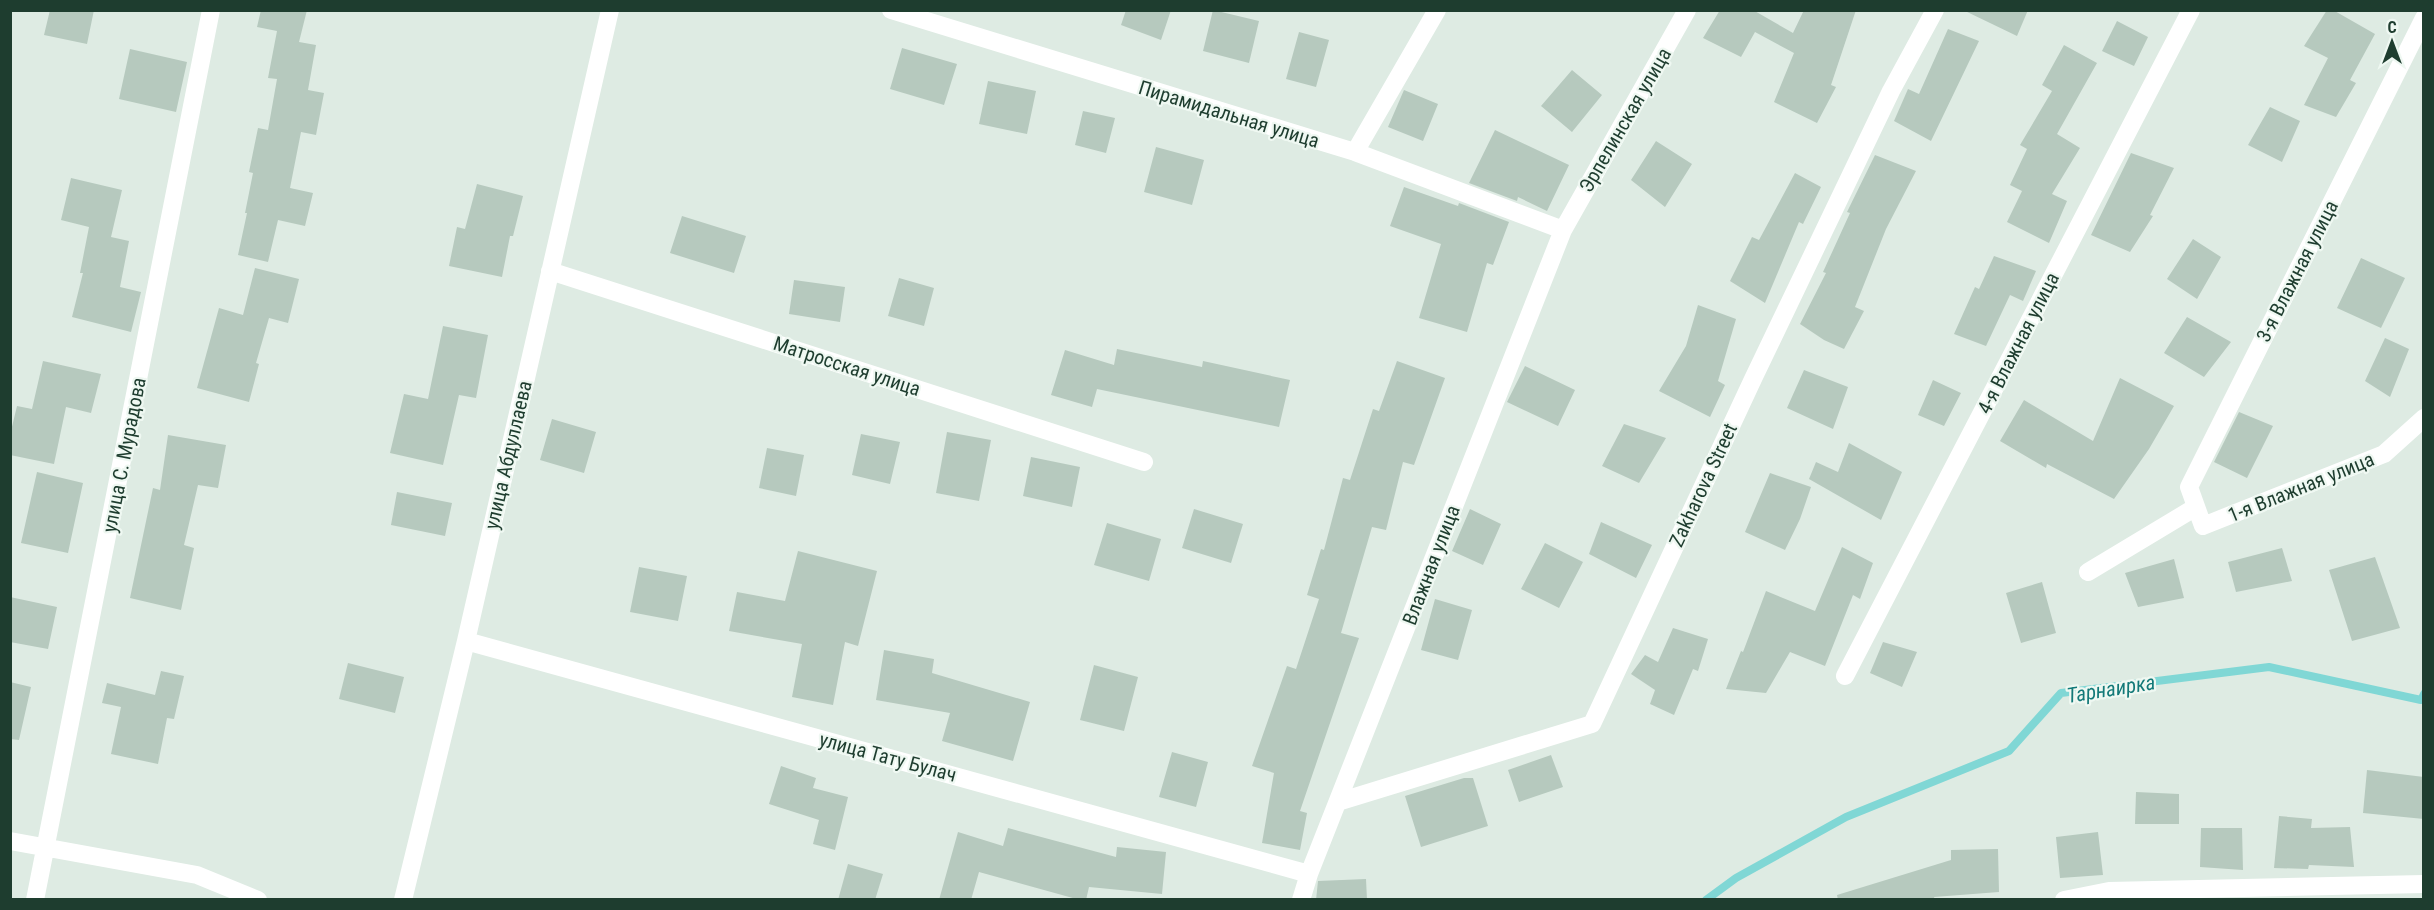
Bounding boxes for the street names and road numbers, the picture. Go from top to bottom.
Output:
street label: Эрпелинская улица [1574,43,1676,197]
street label: Пирамидальная улица [1136,75,1322,153]
street label: 3-я Влажная улица [2251,196,2343,346]
street label: 4-я Влажная улица [1972,268,2064,418]
street label: Матросская улица [770,331,924,401]
street label: улица С. Мурадова [97,375,151,535]
street label: улица Абдуллаева [479,378,537,532]
street label: Zakharova Street [1664,419,1742,551]
street label: 1-я Влажная улица [2224,447,2378,527]
street label: Влажная улица [1397,502,1465,628]
street label: улица Тату Булач [817,727,959,787]

